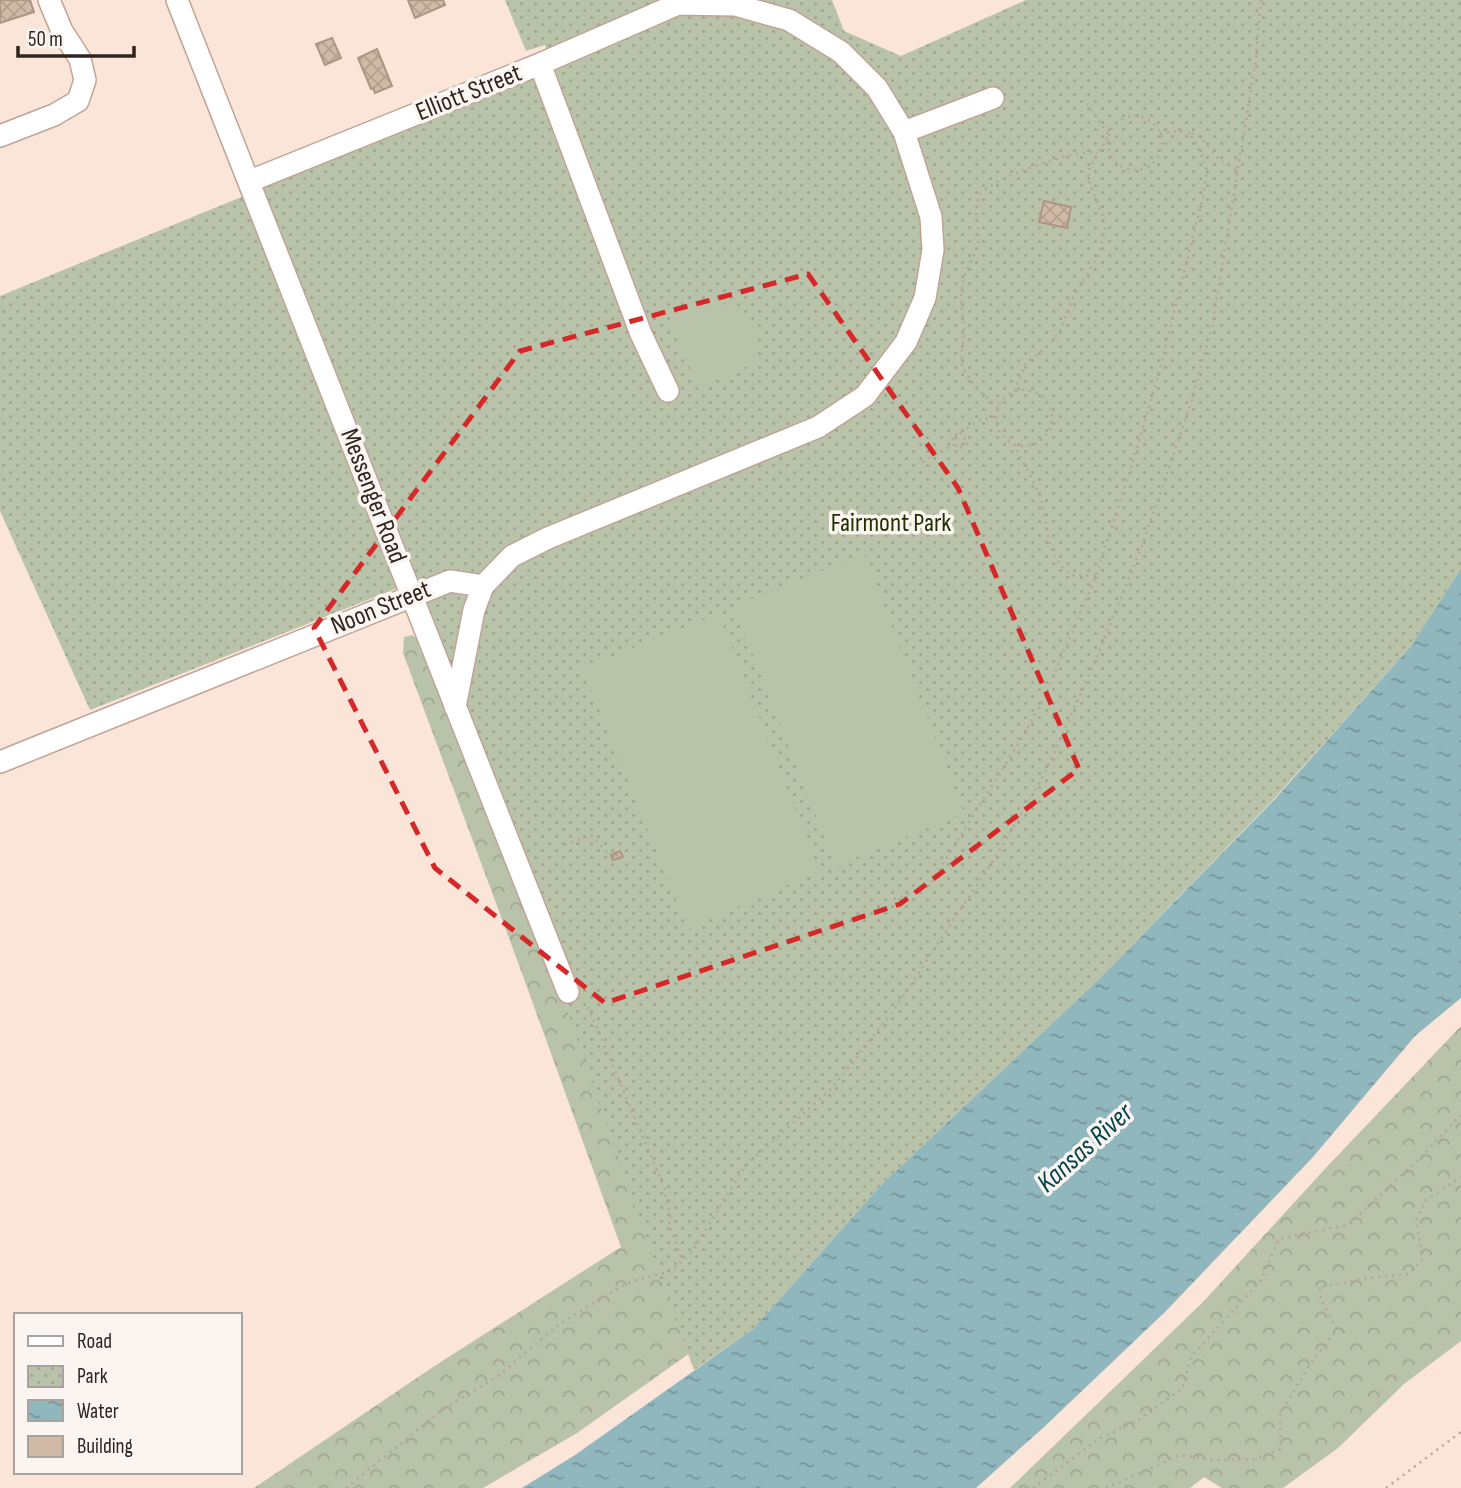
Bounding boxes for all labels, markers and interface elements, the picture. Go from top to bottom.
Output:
scale bar [18,14,133,58]
text: 50 m [28,27,63,52]
street label: Elliott Street [412,58,527,128]
street label: Messenger Road [333,424,413,568]
park label: Fairmont Park [831,508,951,539]
street label: Noon Street [327,574,436,642]
water label: Kansas River [1030,1096,1140,1199]
legend [14,1313,242,1474]
text: Road [77,1329,112,1354]
text: Park [77,1364,108,1389]
text: Water [77,1399,119,1424]
text: Building [77,1434,133,1459]

